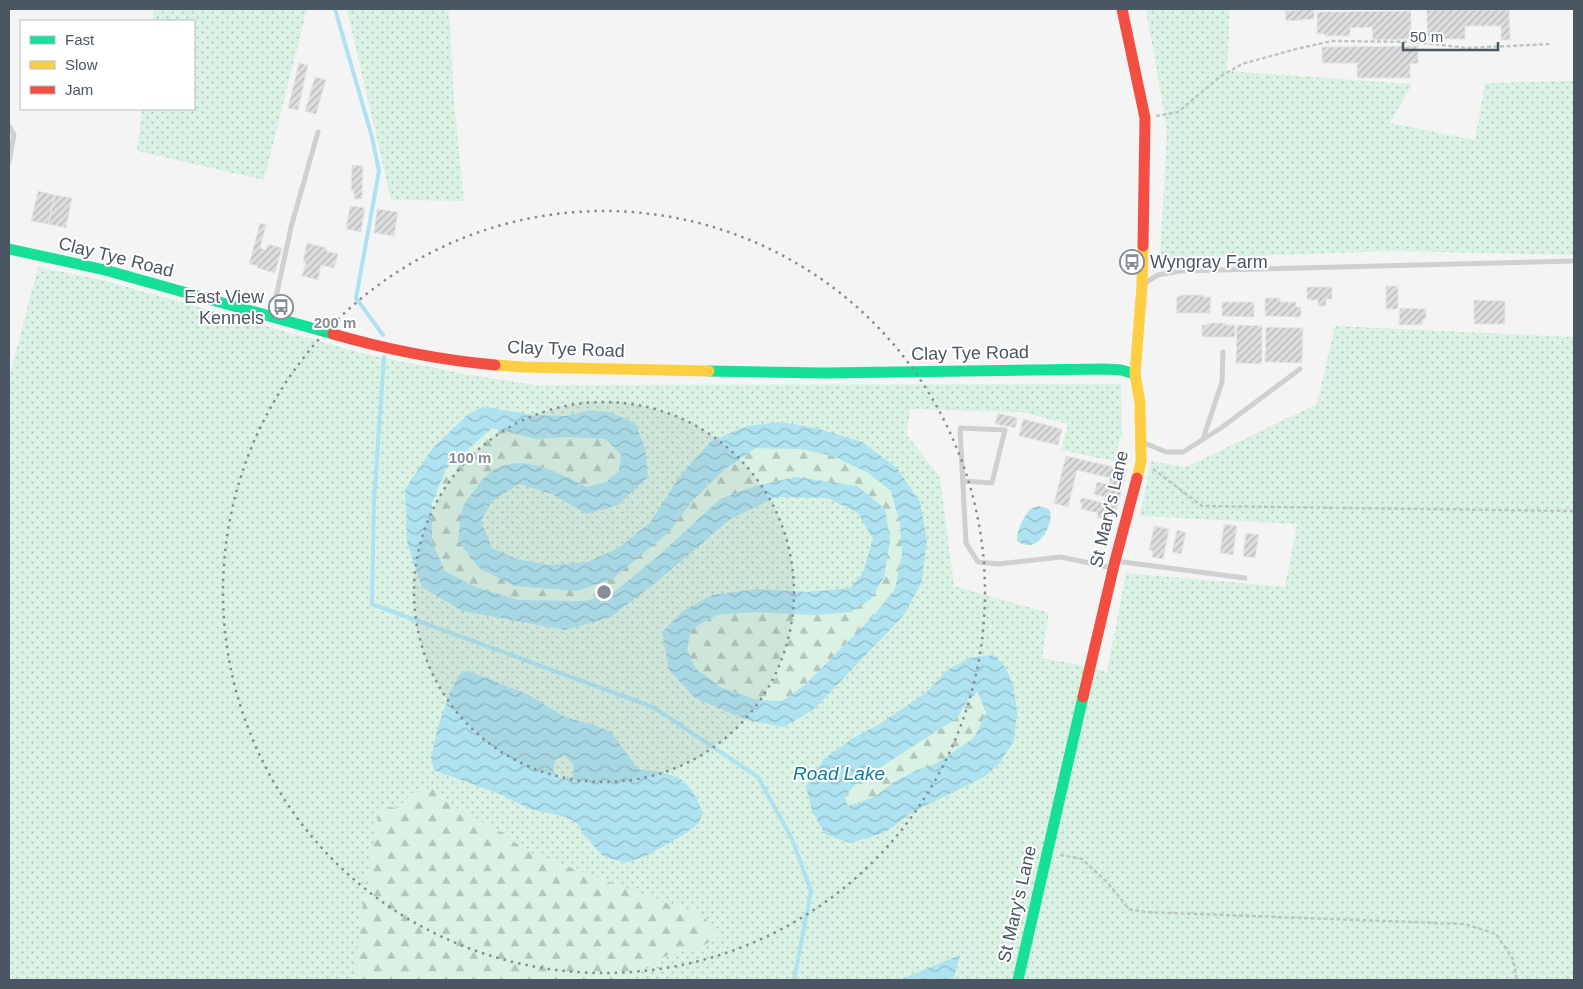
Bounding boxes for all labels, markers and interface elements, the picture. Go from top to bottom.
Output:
legend [20,20,195,110]
scale bar [1403,20,1498,52]
text: 50 m [1410,28,1443,45]
text: Fast [65,31,95,48]
text: Slow [65,56,98,73]
text: Jam [65,81,93,98]
street label: Clay Tye Road [56,233,176,281]
bus stop icon: Wyngray Farm [1119,249,1145,275]
place label: Wyngray Farm [1150,252,1268,272]
place label: East View Kennels [184,287,265,328]
bus stop icon: East View Kennels [268,294,294,320]
text: 200 m [314,314,356,331]
street label: Clay Tye Road [507,337,625,361]
street label: Clay Tye Road [911,342,1029,364]
text: 100 m [449,449,491,466]
street label: St Mary's Lane [1086,449,1132,569]
centre of rings [595,583,613,601]
water label: Road Lake [793,763,885,784]
street label: St Mary's Lane [994,844,1040,964]

